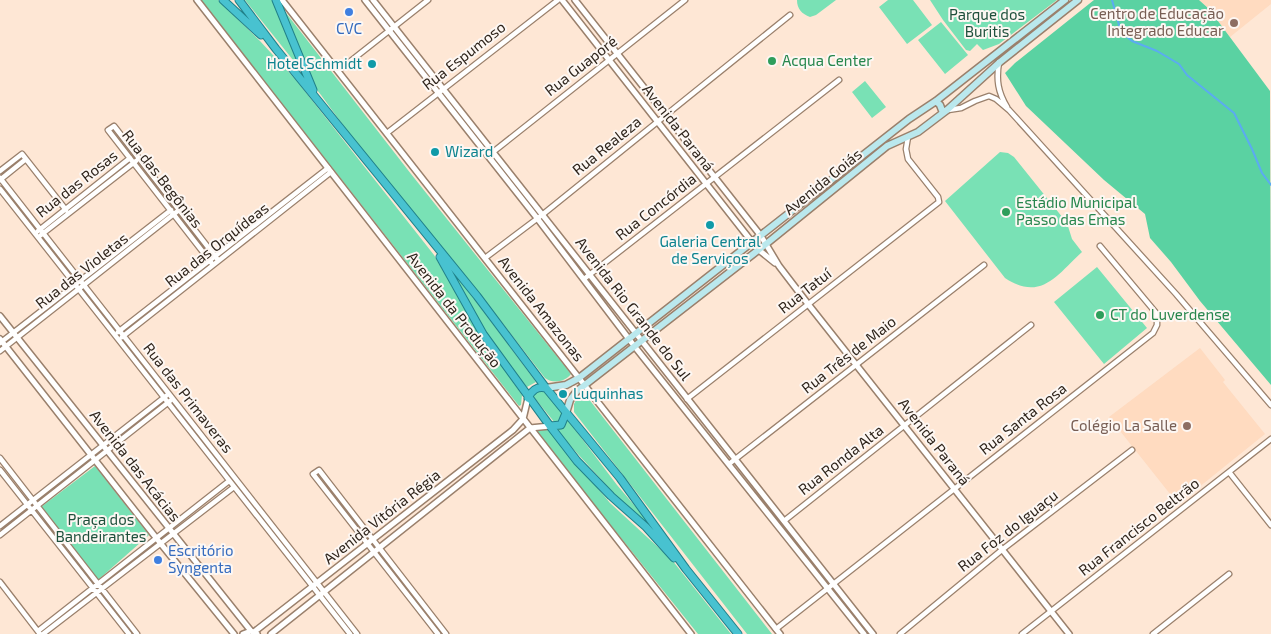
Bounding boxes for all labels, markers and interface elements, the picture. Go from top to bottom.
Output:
place label: Centro de Educação Integrado Educar [1090,4,1224,39]
park label: Parque dos Buritis [949,5,1025,40]
marker: CVC [343,6,355,18]
street label: Rua Espumoso [418,17,509,93]
marker: Centro de Educação Integrado Educar [1228,17,1240,29]
place label: CVC [336,19,363,37]
street label: Rua Guaporé [541,31,620,99]
place label: Acqua Center [782,51,872,69]
place label: Hotel Schmidt [267,54,362,72]
marker: Acqua Center [766,55,778,67]
marker: Hotel Schmidt [366,58,378,70]
street label: Avenida Paraná [639,80,718,175]
street label: Rua Realeza [568,112,644,178]
street label: Rua das Begônias [119,126,207,231]
place label: Wizard [445,142,493,160]
street label: Avenida Goiás [780,144,865,218]
street label: Rua das Rosas [32,146,121,221]
marker: Wizard [429,146,441,158]
street label: Rua Concórdia [611,169,699,243]
place label: Estádio Municipal Passo das Emas [1016,193,1137,228]
street label: Rua das Orquídeas [161,198,272,290]
marker: Estádio Municipal Passo das Emas [1000,206,1012,218]
marker: Galeria Central de Serviços [704,219,716,231]
street label: Rua das Violetas [32,229,131,312]
place label: Galeria Central de Serviços [659,232,761,268]
street label: Avenida Rio Grande do Sul [572,233,696,384]
street label: Avenida da Produção [403,248,506,372]
street label: Avenida Amazonas [495,252,588,365]
street label: Rua Tatuí [774,263,836,317]
place label: CT do Luverdense [1110,305,1230,323]
marker: CT do Luverdense [1094,309,1106,321]
street label: Rua Três de Maio [798,312,899,397]
street label: Rua das Primaveras [140,339,237,456]
street label: Rua Santa Rosa [975,379,1070,458]
place label: Luquinhas [573,384,643,402]
marker: Luquinhas [557,388,569,400]
street label: Avenida Paraná [895,394,974,489]
street label: Avenida das Acácias [87,406,185,525]
place label: Colégio La Salle [1071,416,1177,434]
street label: Rua Ronda Alta [794,420,887,498]
marker: Colégio La Salle [1181,420,1193,432]
street label: Avenida Vitória Régia [319,465,443,567]
street label: Rua Francisco Beltrão [1074,474,1202,579]
street label: Rua Foz do Iguaçu [954,486,1062,576]
park label: Praça dos Bandeirantes [56,510,146,545]
place label: Escritório Syngenta [168,541,234,576]
marker: Escritório Syngenta [152,554,164,566]

